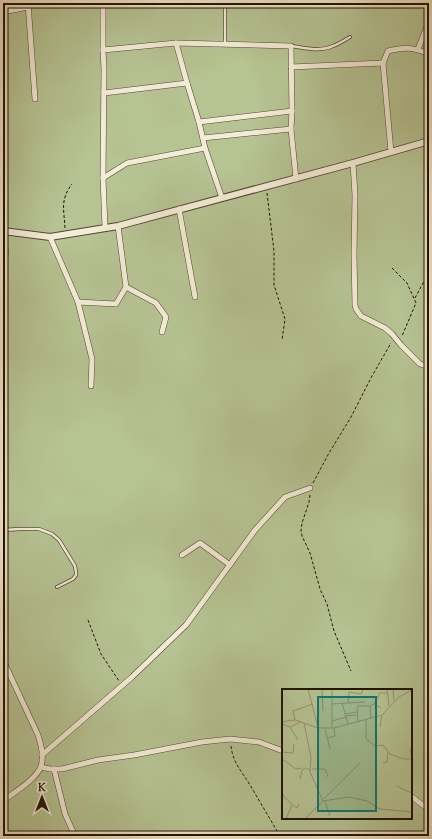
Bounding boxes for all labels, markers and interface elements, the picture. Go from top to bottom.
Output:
inset map [282,689,412,819]
north arrow [22,777,62,817]
text: K [37,780,46,796]

